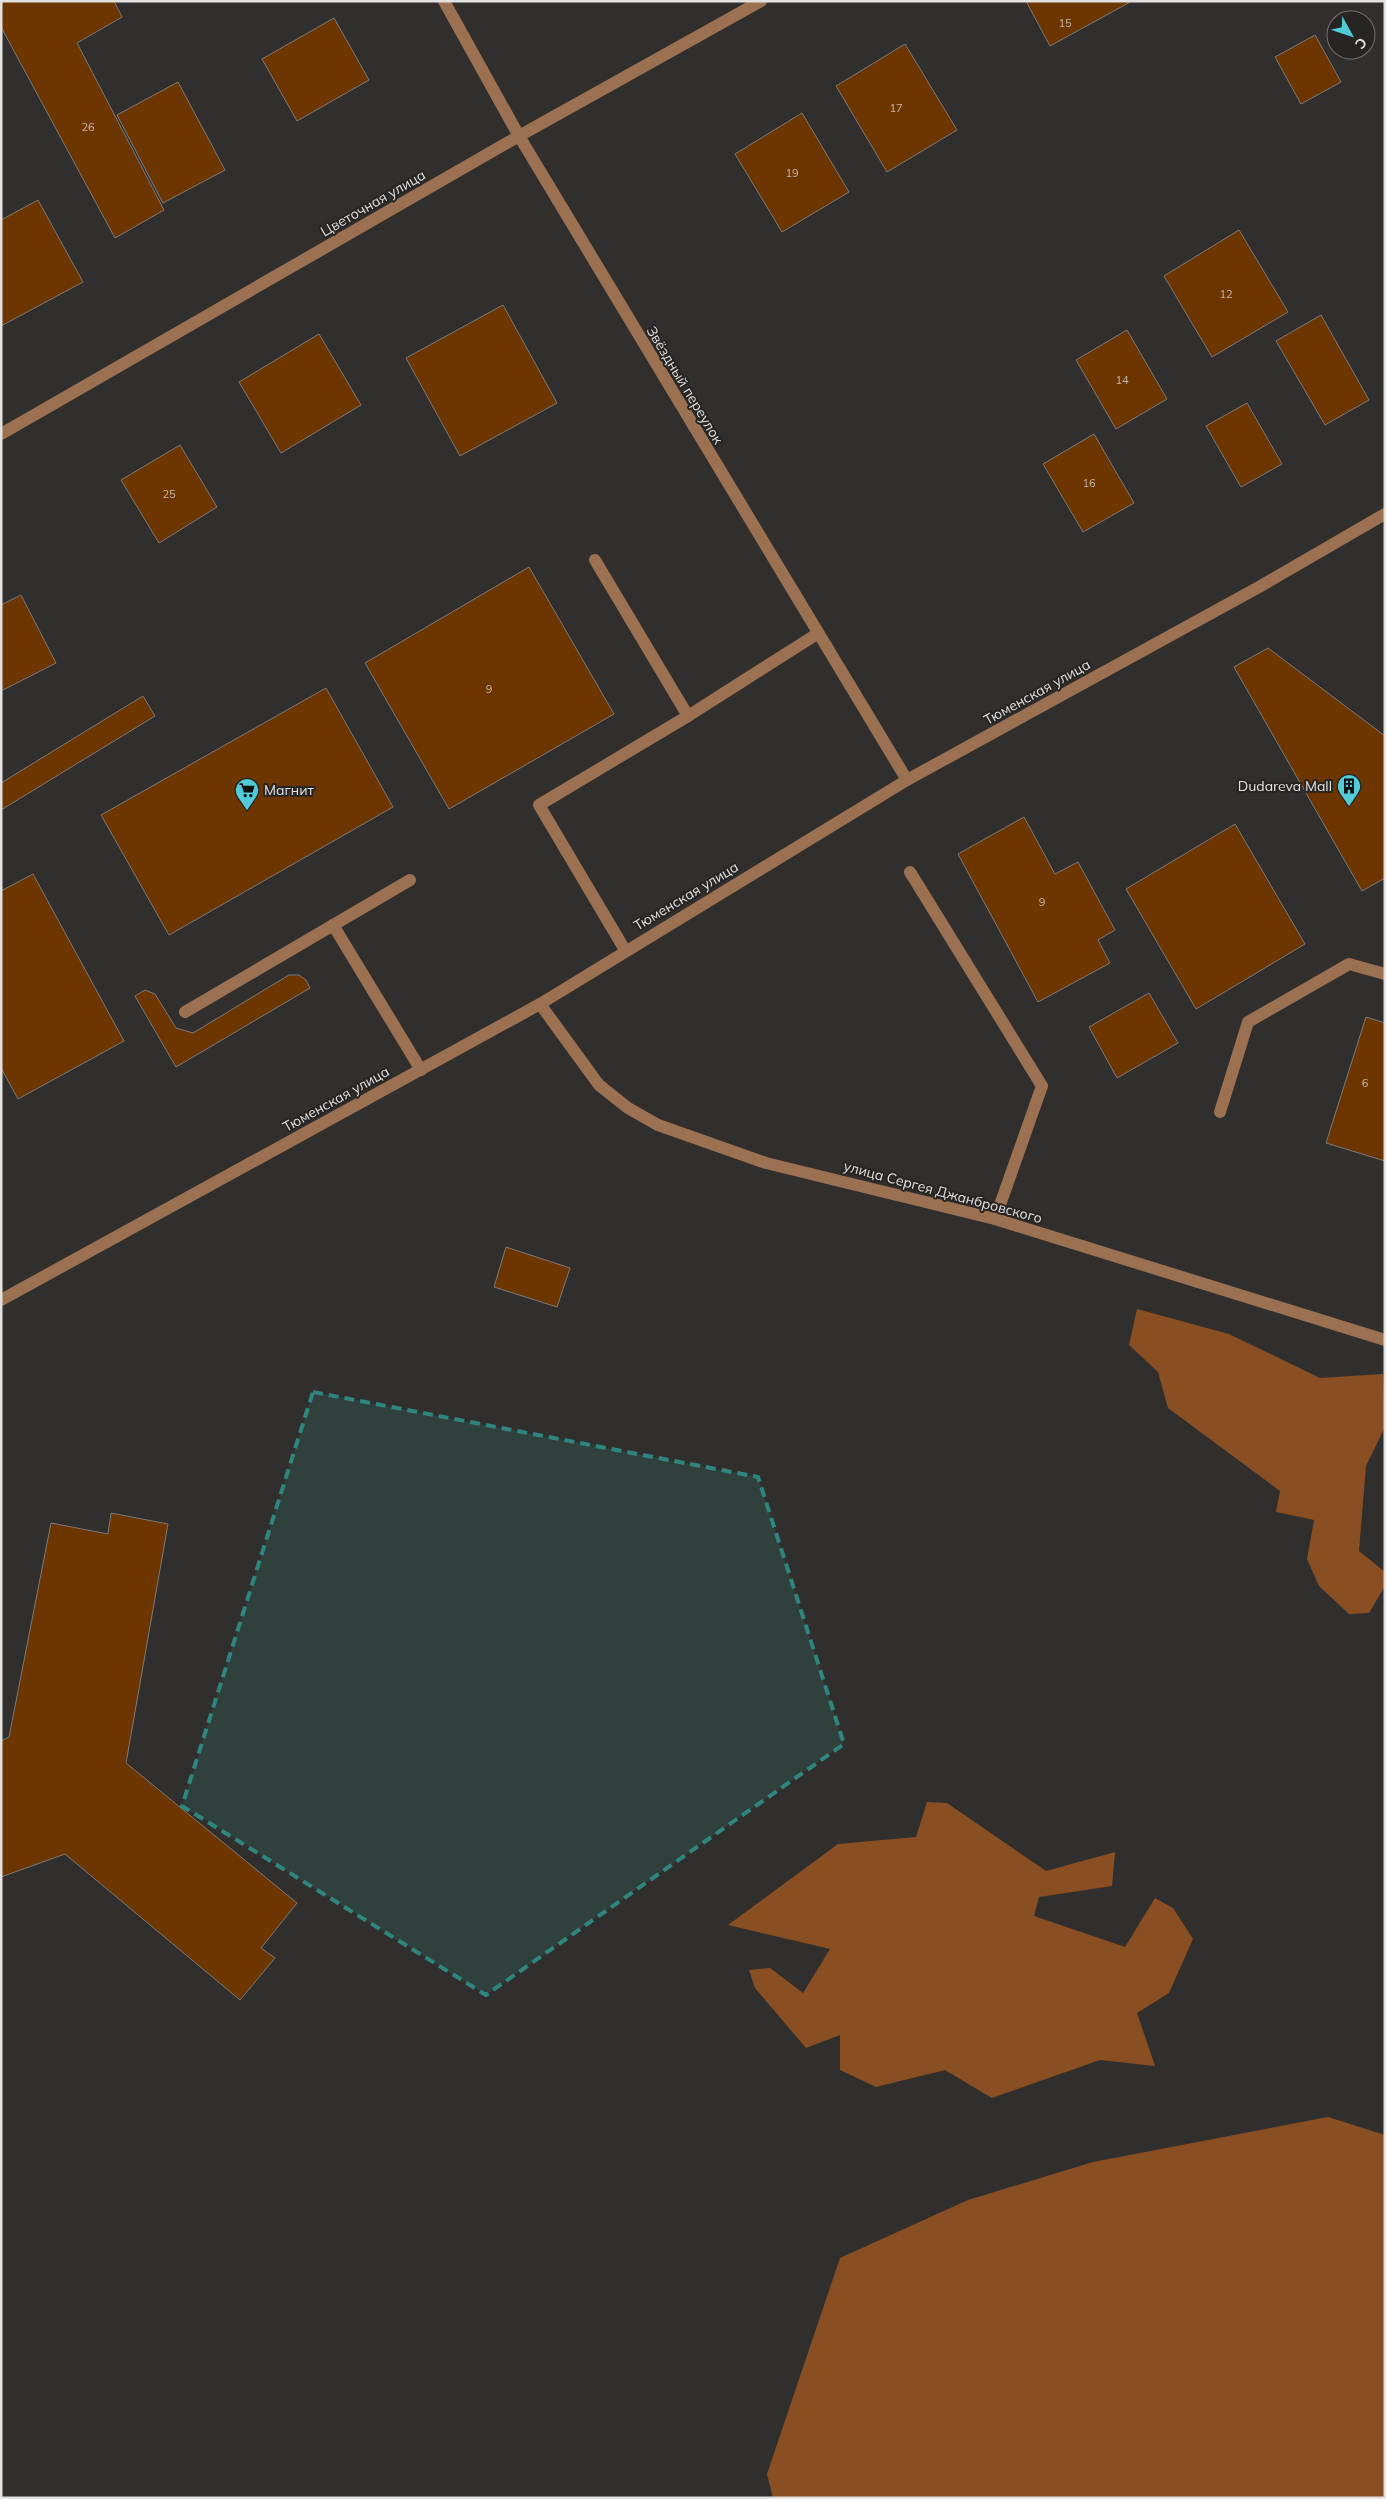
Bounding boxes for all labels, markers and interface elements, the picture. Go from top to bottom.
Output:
north arrow [1326,10,1376,60]
house number: 15 [1058,16,1072,30]
text: С [1351,34,1371,53]
house number: 17 [889,101,903,115]
house number: 26 [81,120,95,134]
street label: Цветочная улица [317,166,429,240]
house number: 19 [785,166,799,180]
house number: 12 [1219,287,1233,301]
street label: Звёздный переулок [643,323,728,448]
house number: 14 [1115,373,1129,387]
house number: 16 [1082,476,1096,490]
house number: 25 [162,487,176,501]
street label: Тюменская улица [980,655,1094,729]
house number: 9 [486,682,492,696]
building icon: Dudareva Mall [1336,773,1362,807]
supermarket icon: Магнит [234,777,260,811]
place label: Dudareva Mall [1238,777,1332,795]
place label: Магнит [264,781,314,799]
street label: Тюменская улица [630,858,742,934]
house number: 9 [1039,895,1045,909]
street label: Тюменская улица [279,1062,393,1136]
house number: 6 [1362,1076,1369,1090]
street label: улица Сергея Джанбровского [842,1157,1044,1227]

